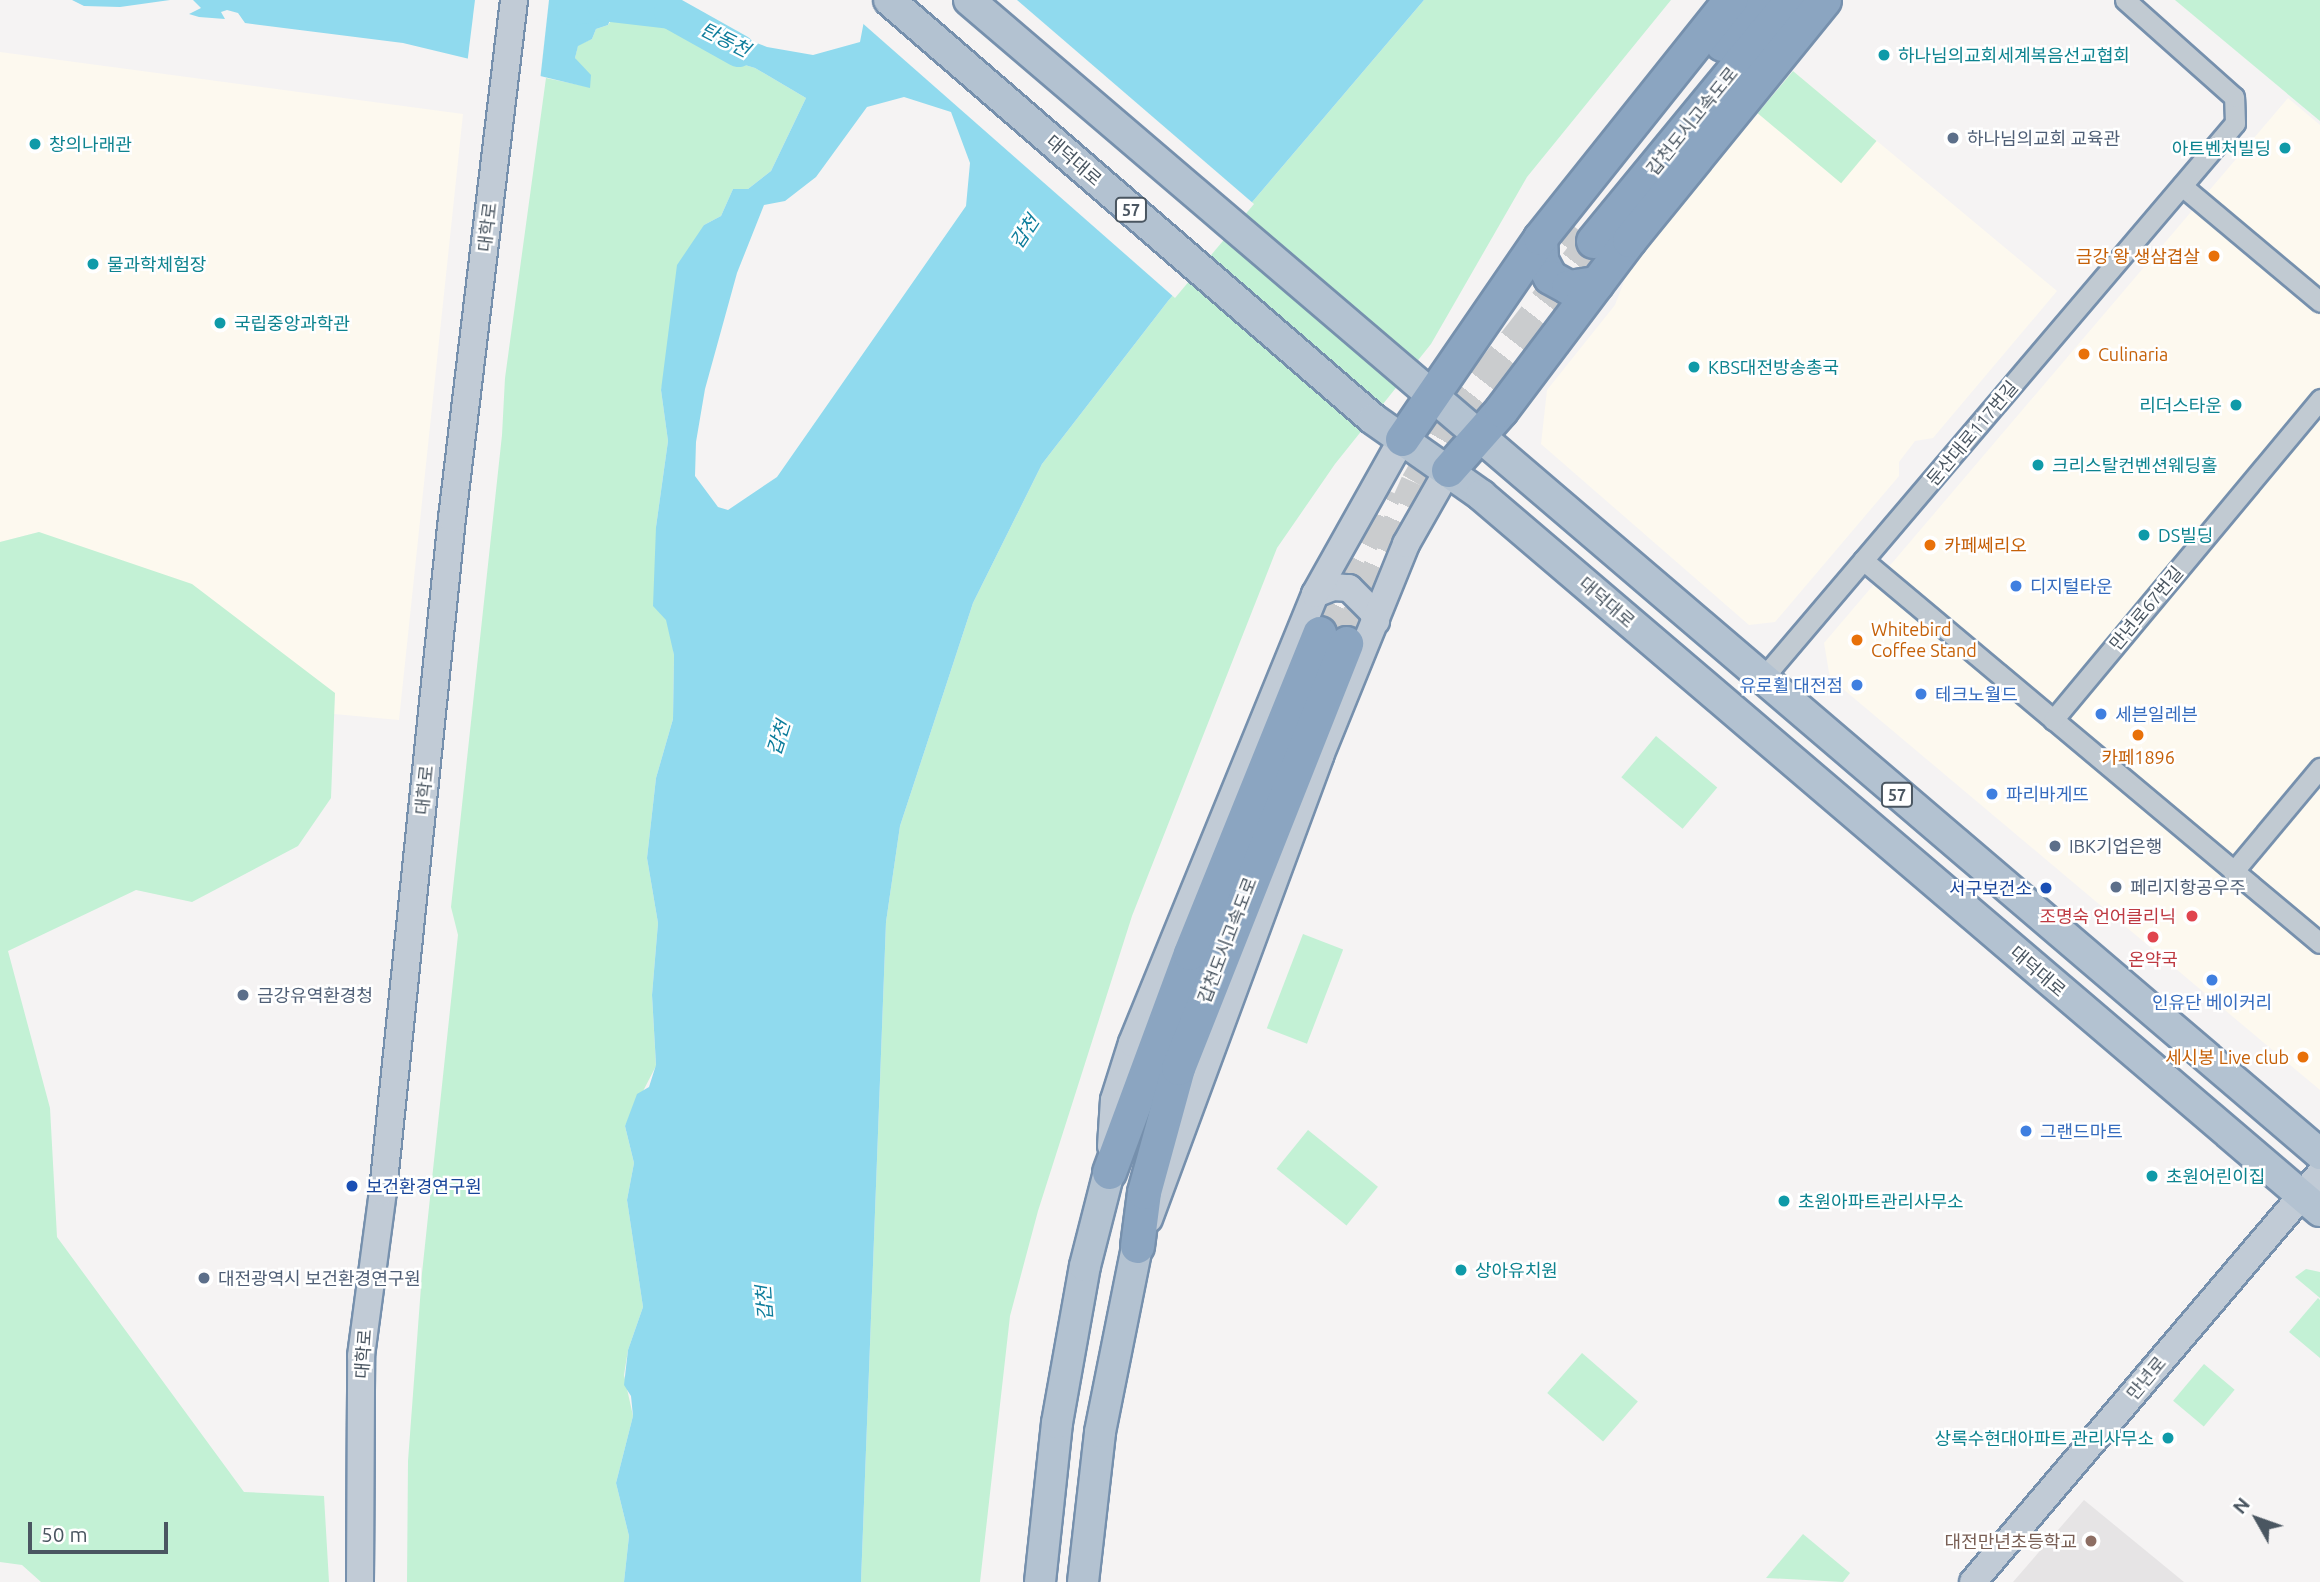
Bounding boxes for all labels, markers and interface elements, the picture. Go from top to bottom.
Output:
water label: 탄동천 [696,18,754,62]
place label: 하나님의교회세계복음선교협회 [1898,44,2130,66]
marker: 하나님의교회세계복음선교협회 [1876,47,1892,63]
street label: 갑천도시고속도로 [1642,63,1742,179]
place label: 하나님의교회 교육관 [1967,127,2120,149]
street label: 대덕대로 [1042,130,1106,190]
marker: 하나님의교회 교육관 [1945,130,1961,146]
place label: 창의나래관 [49,133,132,155]
marker: 창의나래관 [27,136,43,152]
place label: 아트벤처빌딩 [2172,137,2271,159]
marker: 아트벤처빌딩 [2277,140,2293,156]
road number: 57 [1114,198,1148,222]
street label: 대학로 [473,201,501,253]
water label: 갑천 [1006,211,1044,253]
place label: 금강 왕 생삼겹살 [2076,245,2200,267]
marker: 금강 왕 생삼겹살 [2206,248,2222,264]
place label: 물과학체험장 [107,253,206,275]
marker: 물과학체험장 [85,256,101,272]
place label: 국립중앙과학관 [234,312,350,334]
marker: 국립중앙과학관 [212,315,228,331]
place label: Culinaria [2098,343,2168,365]
marker: Culinaria [2076,346,2092,362]
place label: KBS대전방송총국 [1708,356,1839,378]
marker: KBS대전방송총국 [1686,359,1702,375]
street label: 둔산대로117번길 [1922,376,2022,490]
place label: 리더스타운 [2139,394,2222,416]
marker: 리더스타운 [2228,397,2244,413]
place label: 크리스탈컨벤션웨딩홀 [2052,454,2218,476]
marker: 크리스탈컨벤션웨딩홀 [2030,457,2046,473]
place label: DS빌딩 [2158,524,2213,546]
marker: DS빌딩 [2136,527,2152,543]
place label: 카페쎄리오 [1944,534,2027,556]
marker: 카페쎄리오 [1922,537,1938,553]
street label: 만년로67번길 [2105,562,2187,654]
street label: 대덕대로 [1575,572,1639,632]
place label: 디지털타운 [2030,575,2113,597]
marker: 디지털타운 [2008,578,2024,594]
place label: Whitebird Coffee Stand [1871,619,1977,662]
marker: Whitebird Coffee Stand [1849,632,1865,648]
place label: 유로휠 대전점 [1740,674,1843,696]
marker: 유로휠 대전점 [1849,677,1865,693]
place label: 테크노월드 [1935,683,2018,705]
marker: 테크노월드 [1913,686,1929,702]
place label: 세븐일레븐 [2115,703,2198,725]
marker: 세븐일레븐 [2093,706,2109,722]
water label: 갑천 [763,718,795,758]
marker: 카페1896 [2130,727,2146,743]
place label: 카페1896 [2101,746,2175,768]
street label: 대학로 [411,764,437,816]
road number: 57 [1880,782,1914,808]
place label: 파리바게뜨 [2006,783,2089,805]
marker: 파리바게뜨 [1984,786,2000,802]
place label: IBK기업은행 [2069,835,2162,857]
marker: IBK기업은행 [2047,838,2063,854]
street label: 갑천도시고속도로 [1193,874,1261,1006]
place label: 페리지항공우주 [2130,876,2246,898]
place label: 서구보건소 [1949,877,2032,899]
marker: 페리지항공우주 [2108,879,2124,895]
marker: 서구보건소 [2038,880,2054,896]
place label: 조명숙 언어클리닉 [2039,905,2176,927]
marker: 조명숙 언어클리닉 [2182,906,2202,926]
marker: 온약국 [2145,929,2161,945]
street label: 대덕대로 [2006,941,2070,1001]
place label: 온약국 [2128,948,2178,970]
marker: 인유단 베이커리 [2204,972,2220,988]
place label: 금강유역환경청 [257,984,373,1006]
marker: 금강유역환경청 [235,987,251,1003]
place label: 인유단 베이커리 [2152,991,2272,1013]
place label: 세시봉 Live club [2165,1046,2289,1068]
marker: 세시봉 Live club [2295,1049,2311,1065]
place label: 그랜드마트 [2040,1120,2123,1142]
marker: 그랜드마트 [2018,1123,2034,1139]
place label: 초원어린이집 [2166,1165,2265,1187]
marker: 초원어린이집 [2144,1168,2160,1184]
place label: 보건환경연구원 [366,1175,482,1197]
marker: 보건환경연구원 [344,1178,360,1194]
place label: 초원아파트관리사무소 [1798,1190,1964,1212]
marker: 초원아파트관리사무소 [1776,1193,1792,1209]
place label: 상아유치원 [1475,1259,1558,1281]
marker: 상아유치원 [1453,1262,1469,1278]
place label: 대전광역시 보건환경연구원 [218,1267,421,1289]
marker: 대전광역시 보건환경연구원 [196,1270,212,1286]
water label: 갑천 [752,1285,778,1321]
street label: 대학로 [350,1328,376,1380]
street label: 만년로 [2122,1352,2170,1404]
place label: 상록수현대아파트 관리사무소 [1935,1427,2154,1449]
marker: 상록수현대아파트 관리사무소 [2160,1430,2176,1446]
north arrow [2222,1484,2292,1554]
text: N [2228,1493,2254,1518]
scale bar [32,1508,172,1552]
text: 50 m [41,1522,88,1546]
place label: 대전만년초등학교 [1945,1530,2077,1552]
marker: 대전만년초등학교 [2083,1533,2099,1549]

